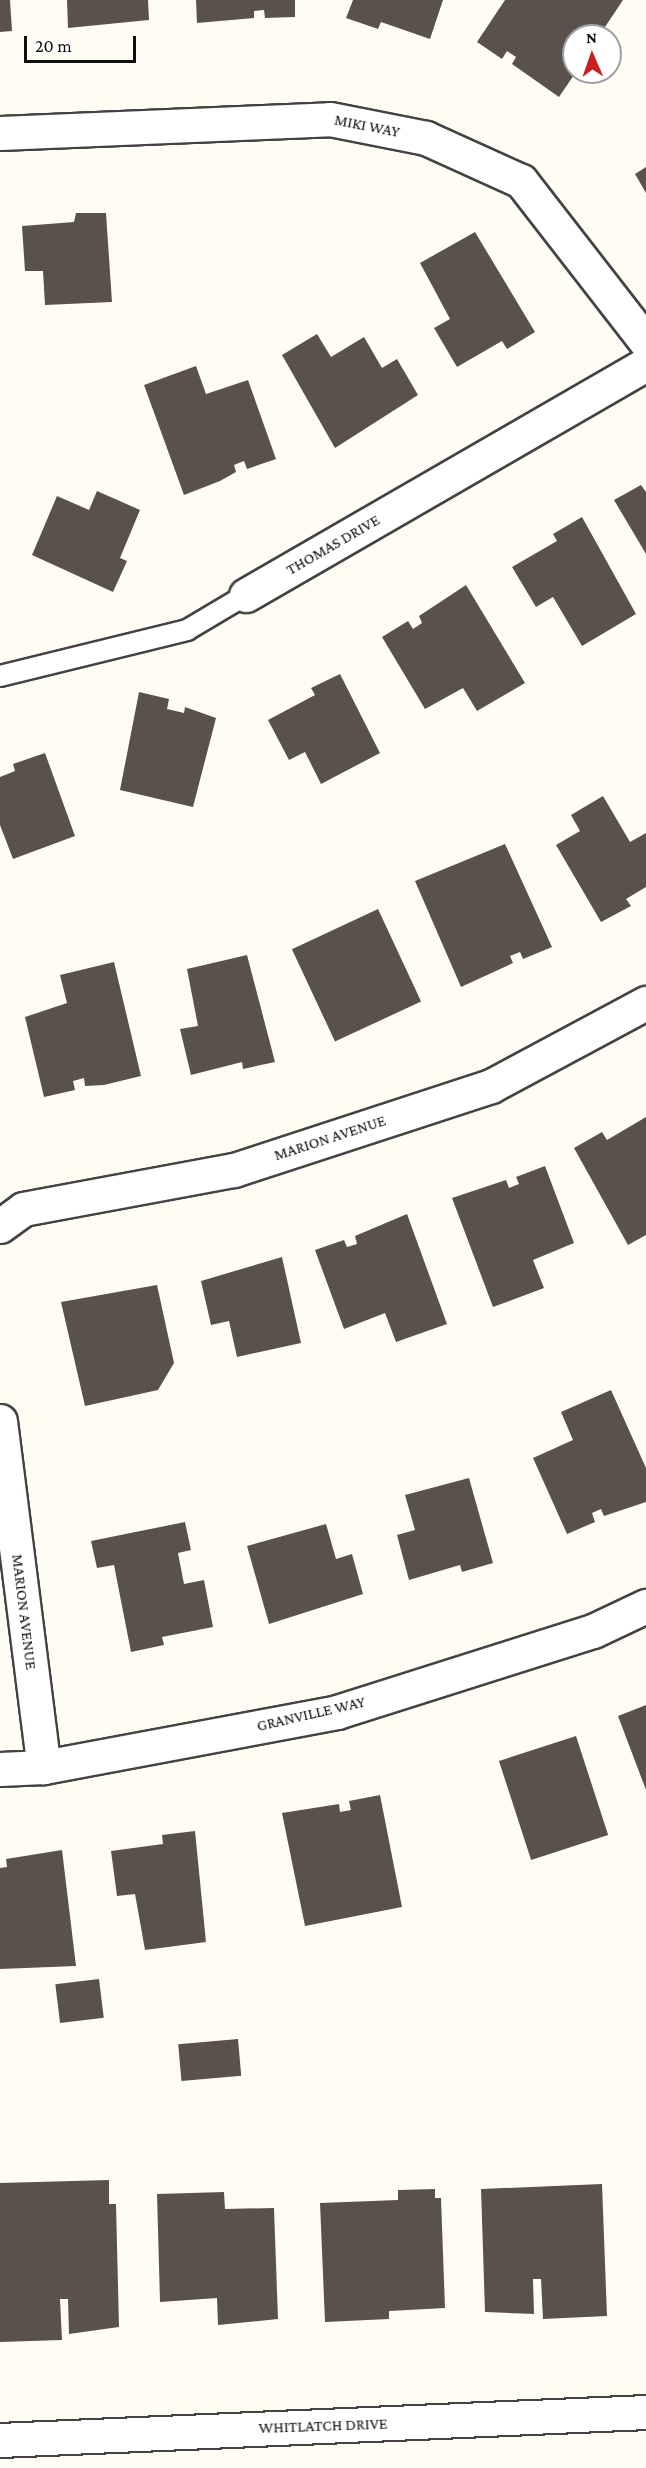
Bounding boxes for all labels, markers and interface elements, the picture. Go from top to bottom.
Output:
scale bar [27,24,140,62]
north arrow [562,24,622,84]
text: N [586,29,597,46]
text: 20 m [35,36,72,56]
street label: MIKI WAY [333,110,401,142]
street label: THOMAS DRIVE [283,510,383,580]
street label: MARION AVENUE [272,1111,388,1165]
street label: MARION AVENUE [7,1553,41,1671]
street label: GRANVILLE WAY [255,1692,367,1736]
street label: WHITLATCH DRIVE [258,2414,388,2438]

